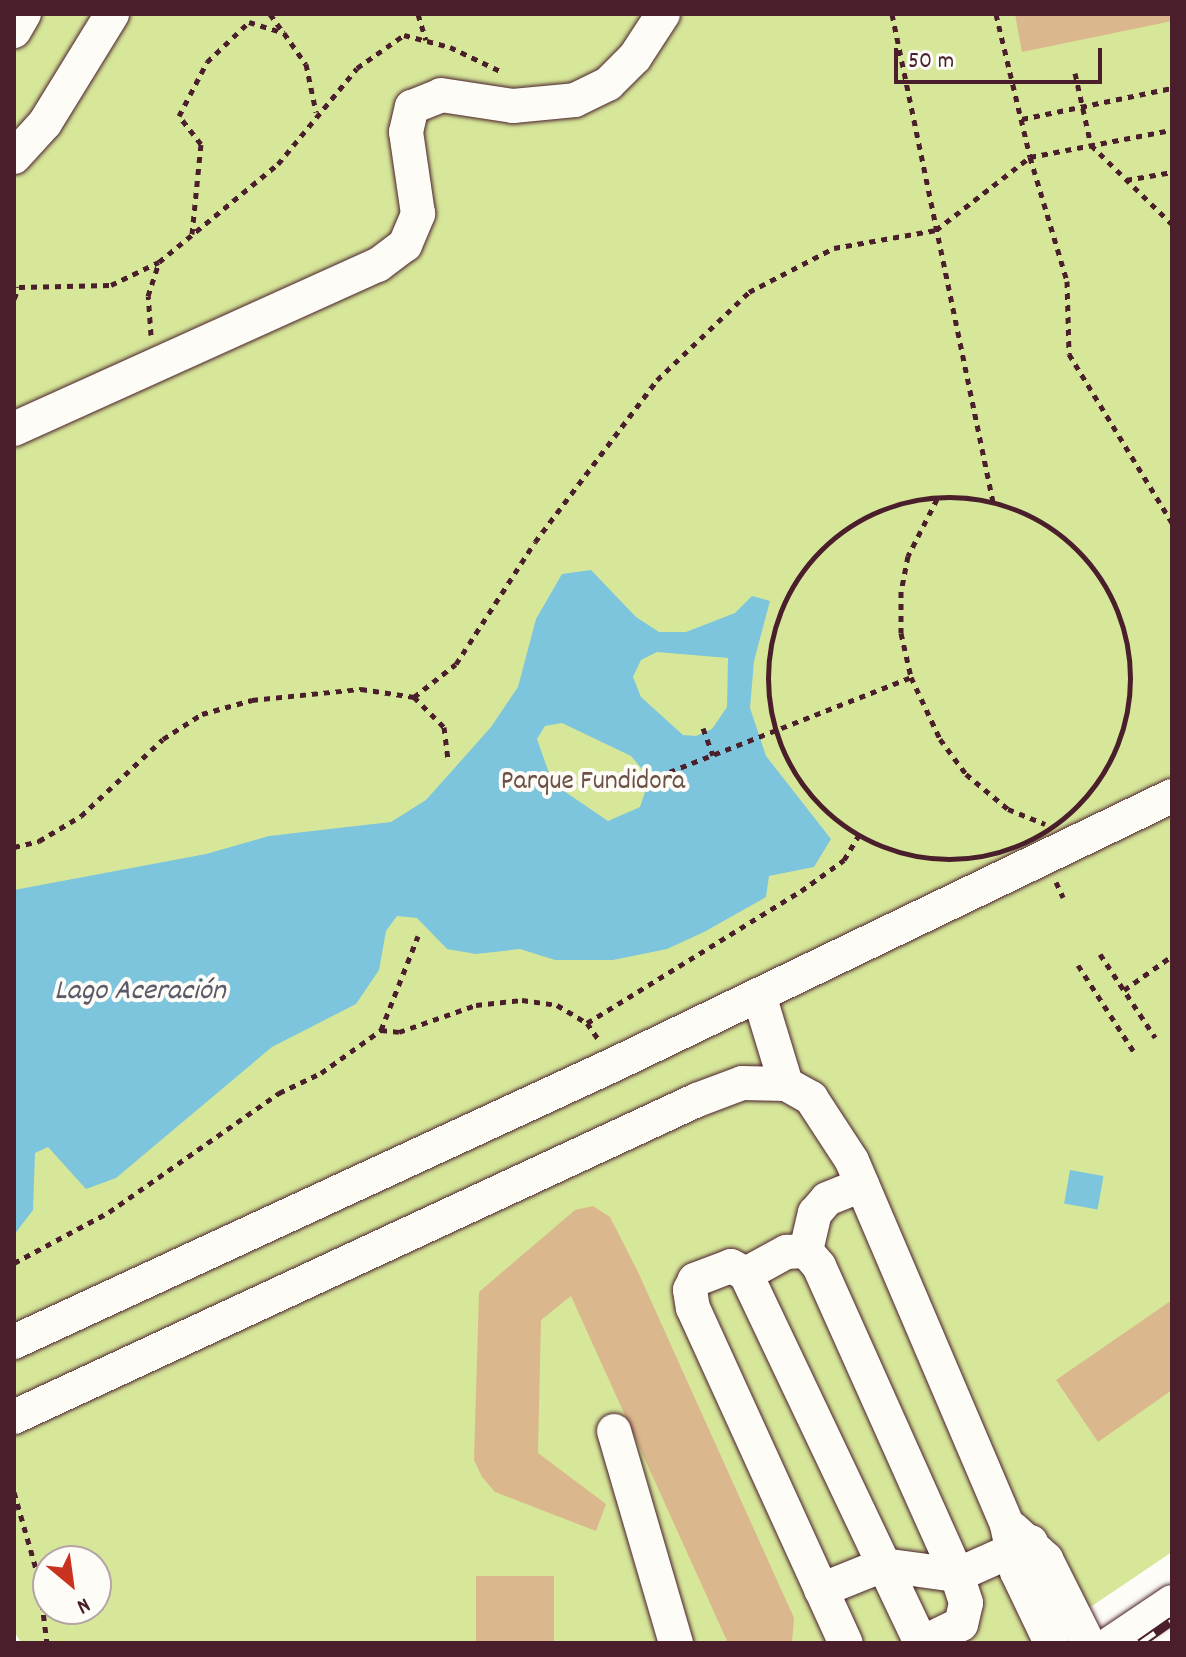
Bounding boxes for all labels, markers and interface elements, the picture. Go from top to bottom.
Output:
scale bar [898,32,1106,82]
text: 50 m [908,45,954,79]
park label: Parque Fundidora [501,766,685,800]
water label: Lago Aceración [54,975,226,1011]
north arrow [32,1545,112,1625]
text: N [71,1588,95,1621]

